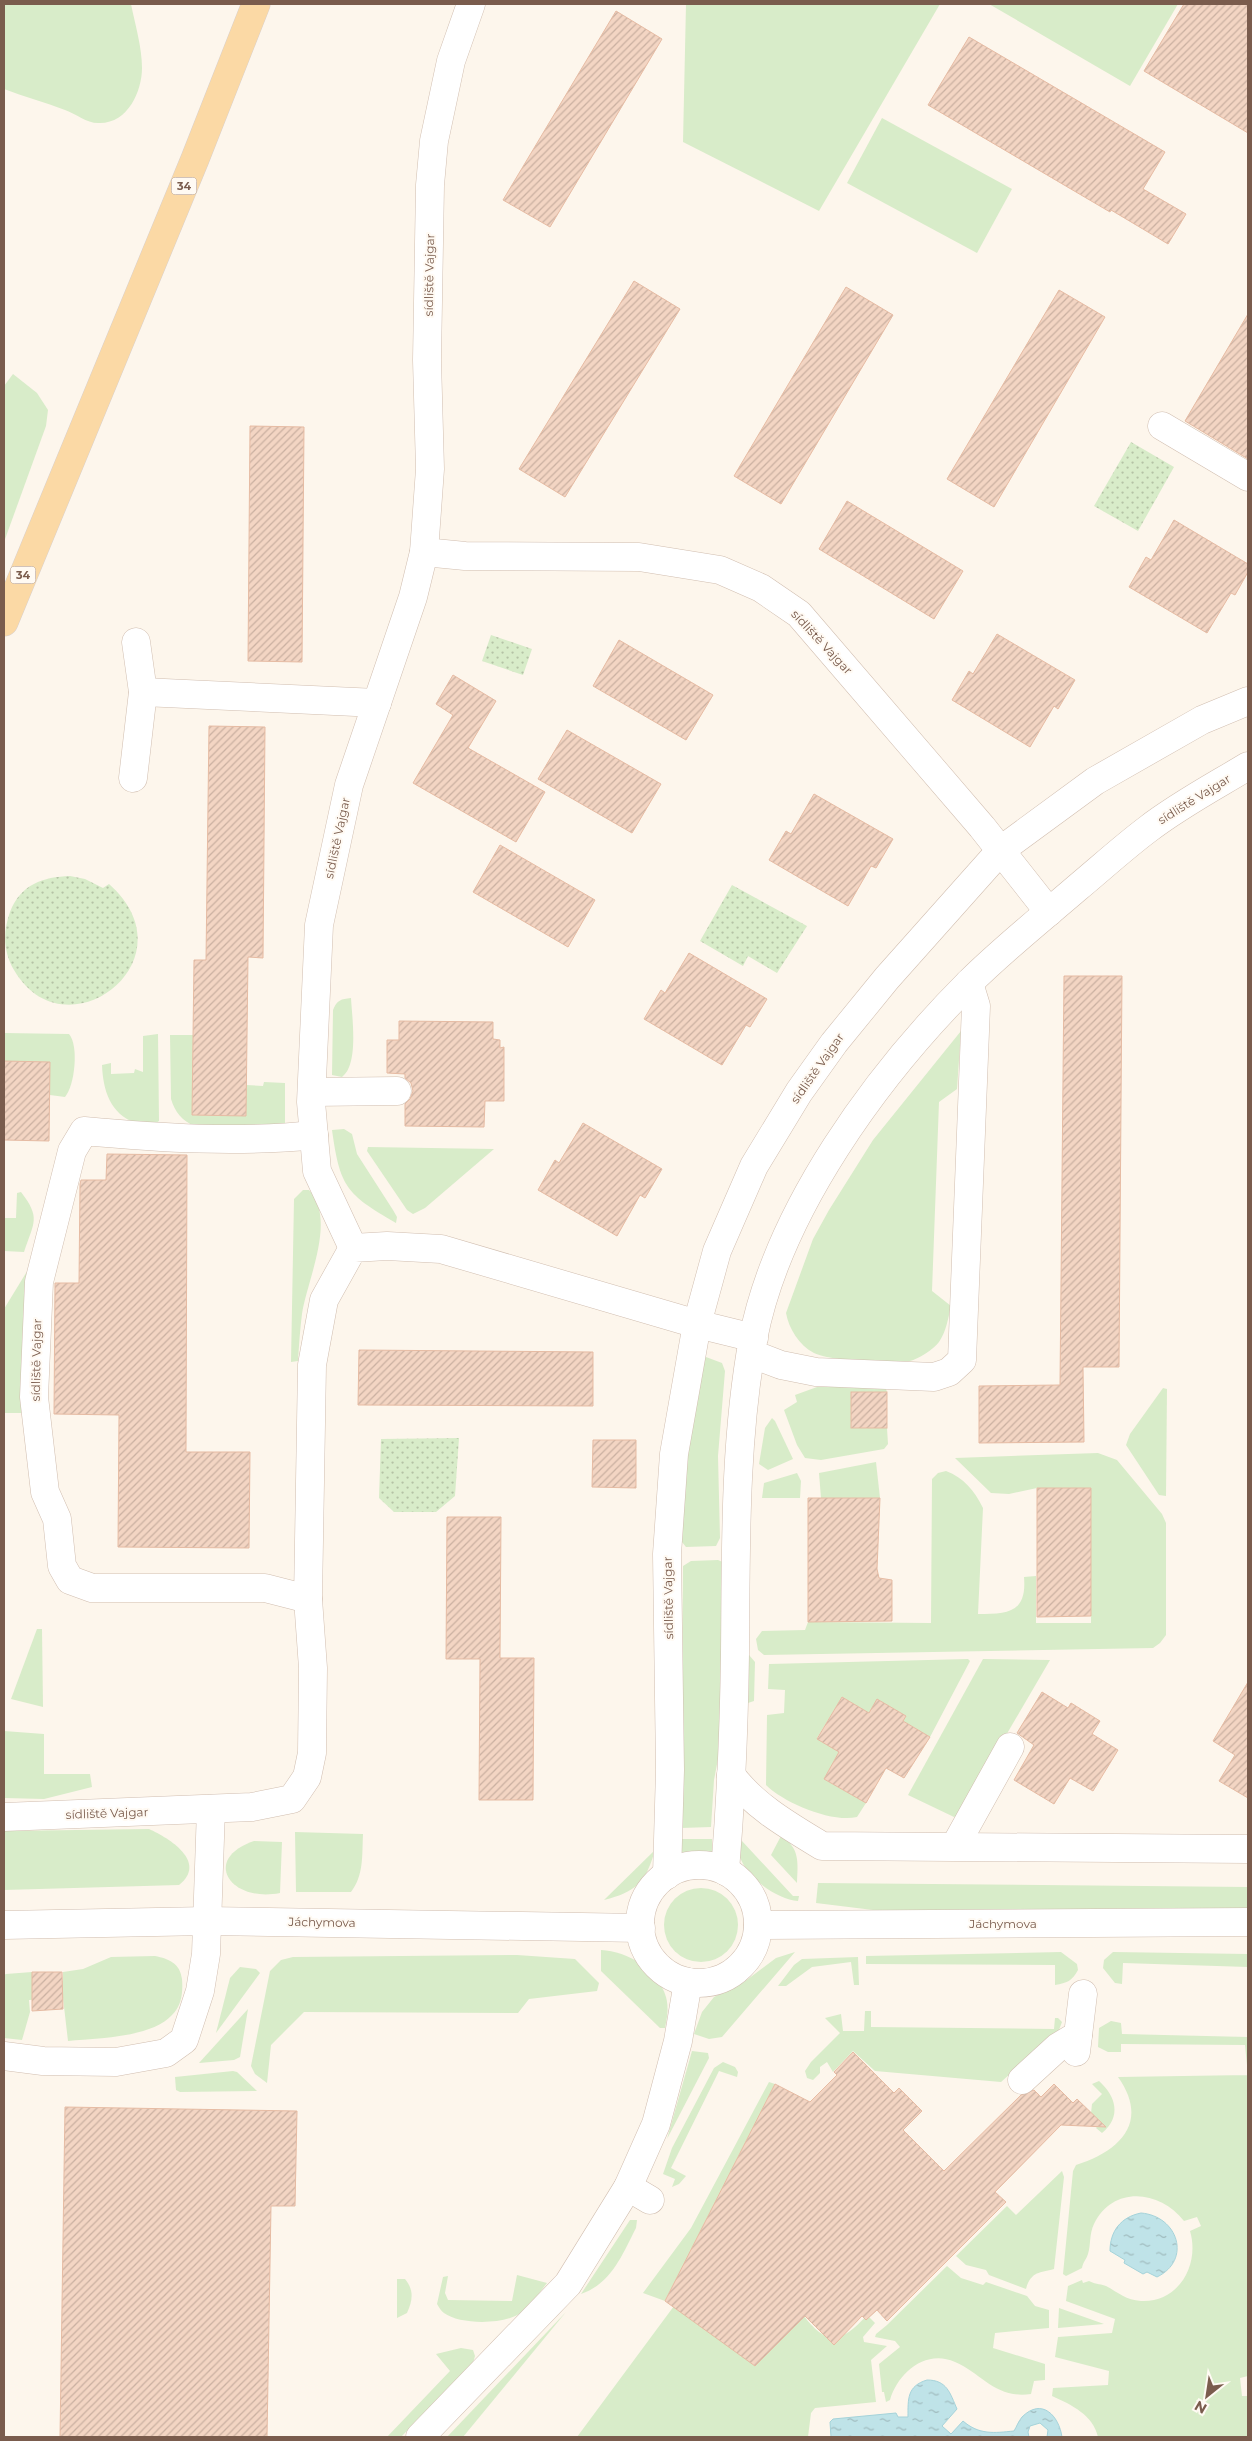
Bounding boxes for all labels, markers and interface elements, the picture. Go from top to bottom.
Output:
road number: 34 [172,178,196,195]
street label: sídliště Vajgar [421,233,437,317]
road number: 34 [10,566,36,584]
street label: sídliště Vajgar [788,607,856,678]
street label: sídliště Vajgar [1155,771,1233,827]
street label: sídliště Vajgar [321,796,353,880]
street label: sídliště Vajgar [787,1030,847,1106]
street label: sídliště Vajgar [28,1318,44,1402]
street label: sídliště Vajgar [660,1556,676,1640]
street label: sídliště Vajgar [65,1804,149,1822]
street label: Jáchymova [287,1914,356,1930]
street label: Jáchymova [968,1916,1037,1931]
north arrow [1182,2371,1232,2421]
text: N [1191,2397,1210,2418]

